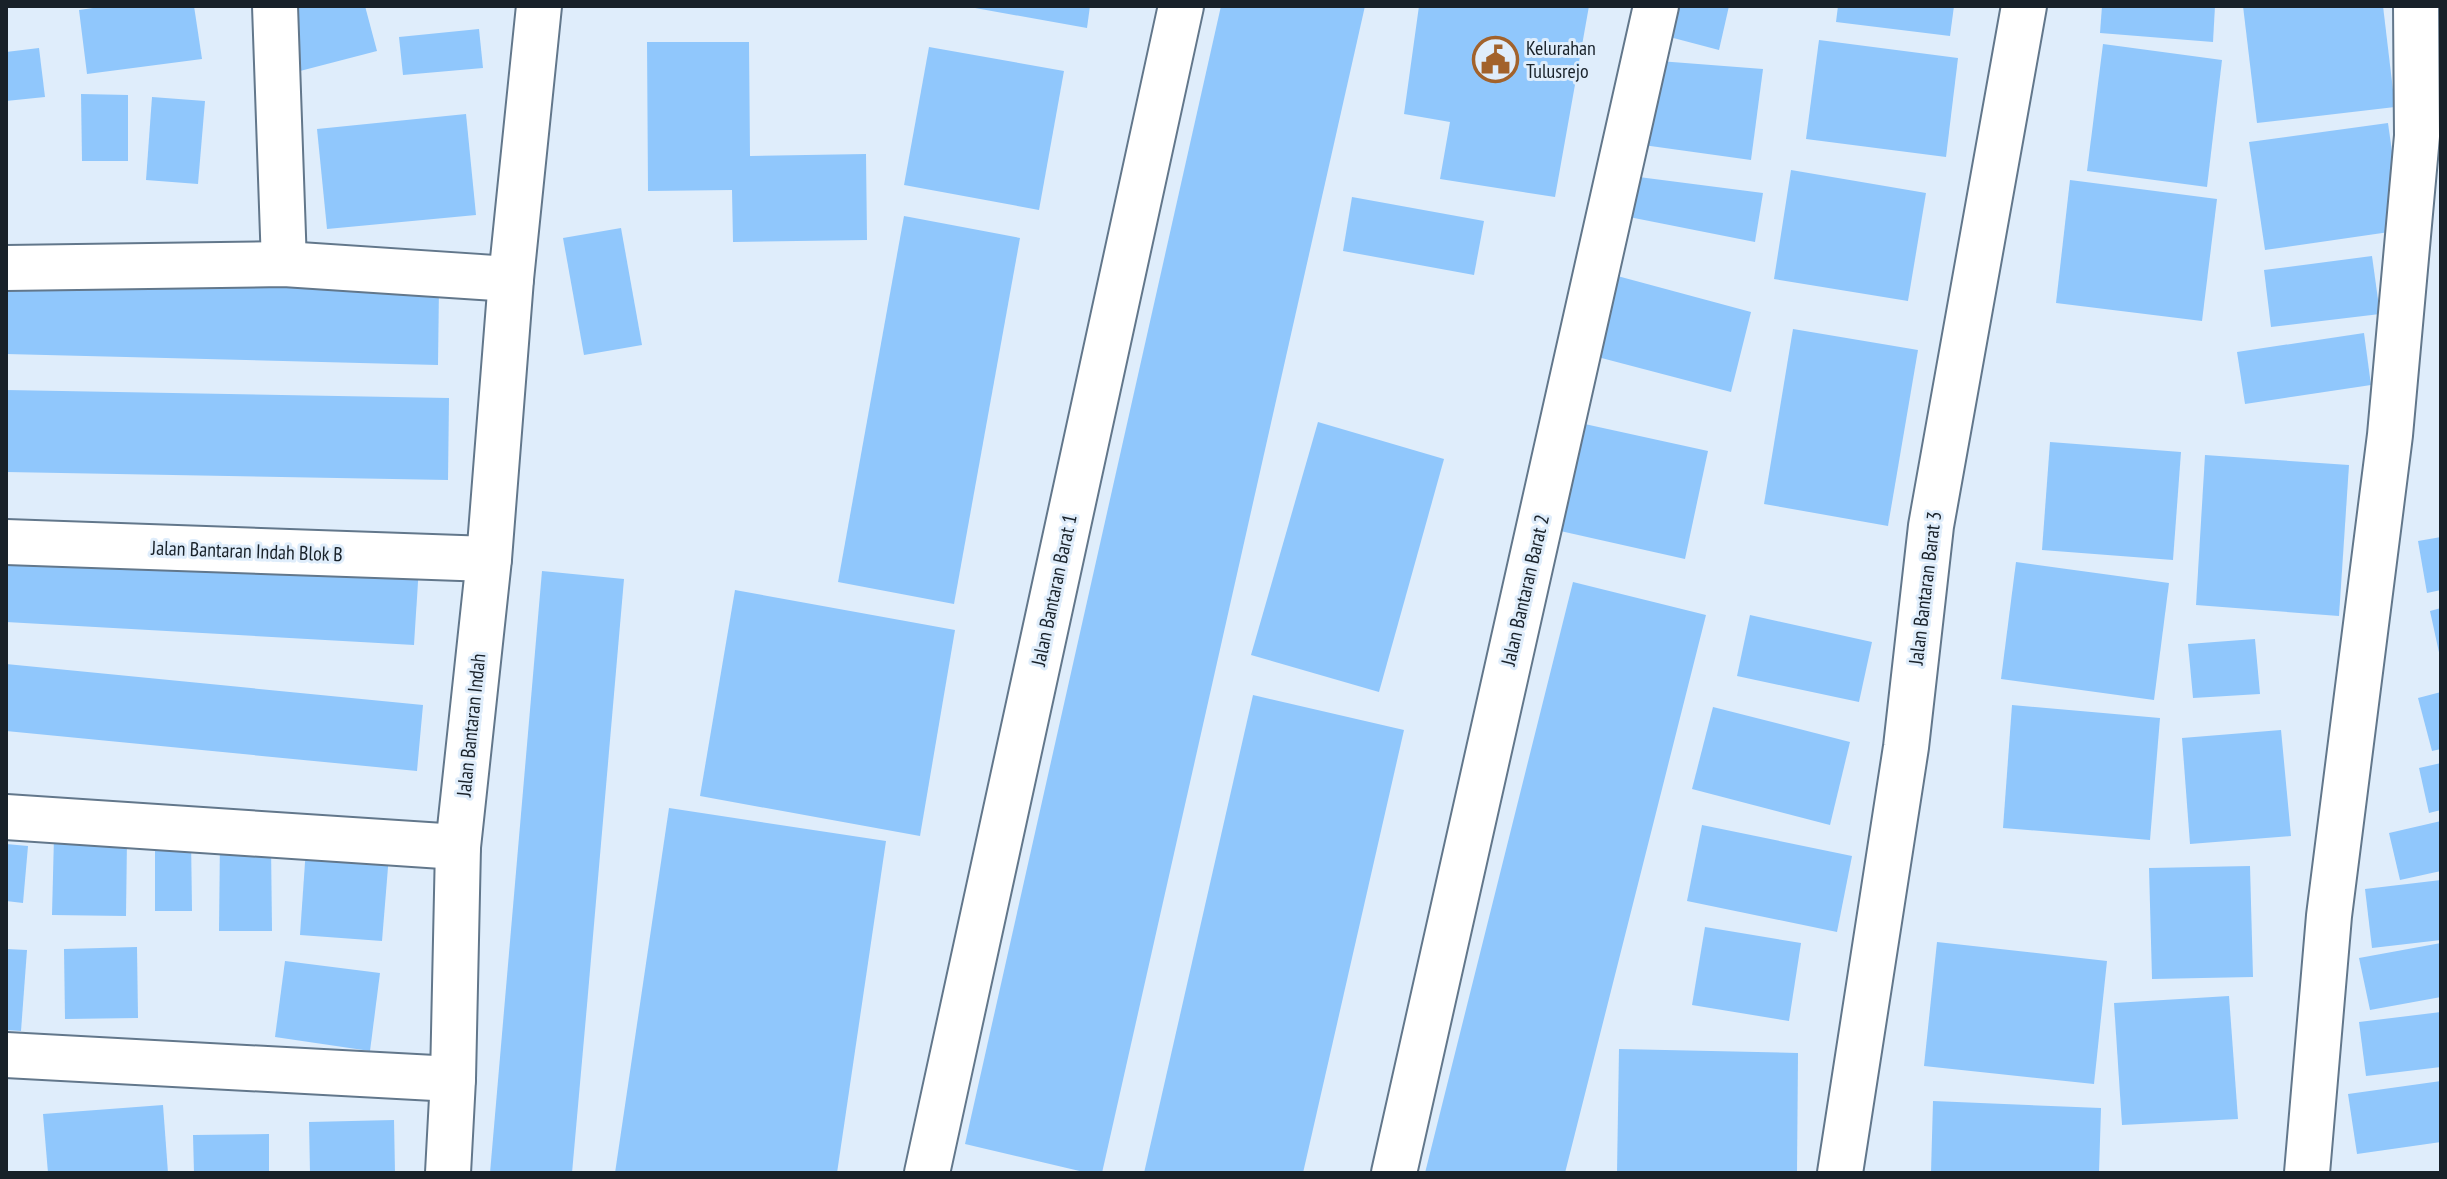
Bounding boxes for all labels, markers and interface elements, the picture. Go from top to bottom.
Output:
place label: Kelurahan Tulusrejo [1526,35,1596,84]
public building icon: Kelurahan Tulusrejo [1471,36,1519,84]
street label: Jalan Bantaran Barat 3 [1903,510,1947,667]
street label: Jalan Bantaran Barat 1 [1025,512,1083,669]
street label: Jalan Bantaran Barat 2 [1495,512,1555,669]
street label: Jalan Bantaran Indah Blok B [150,535,343,567]
street label: Jalan Bantaran Indah [450,652,491,799]

